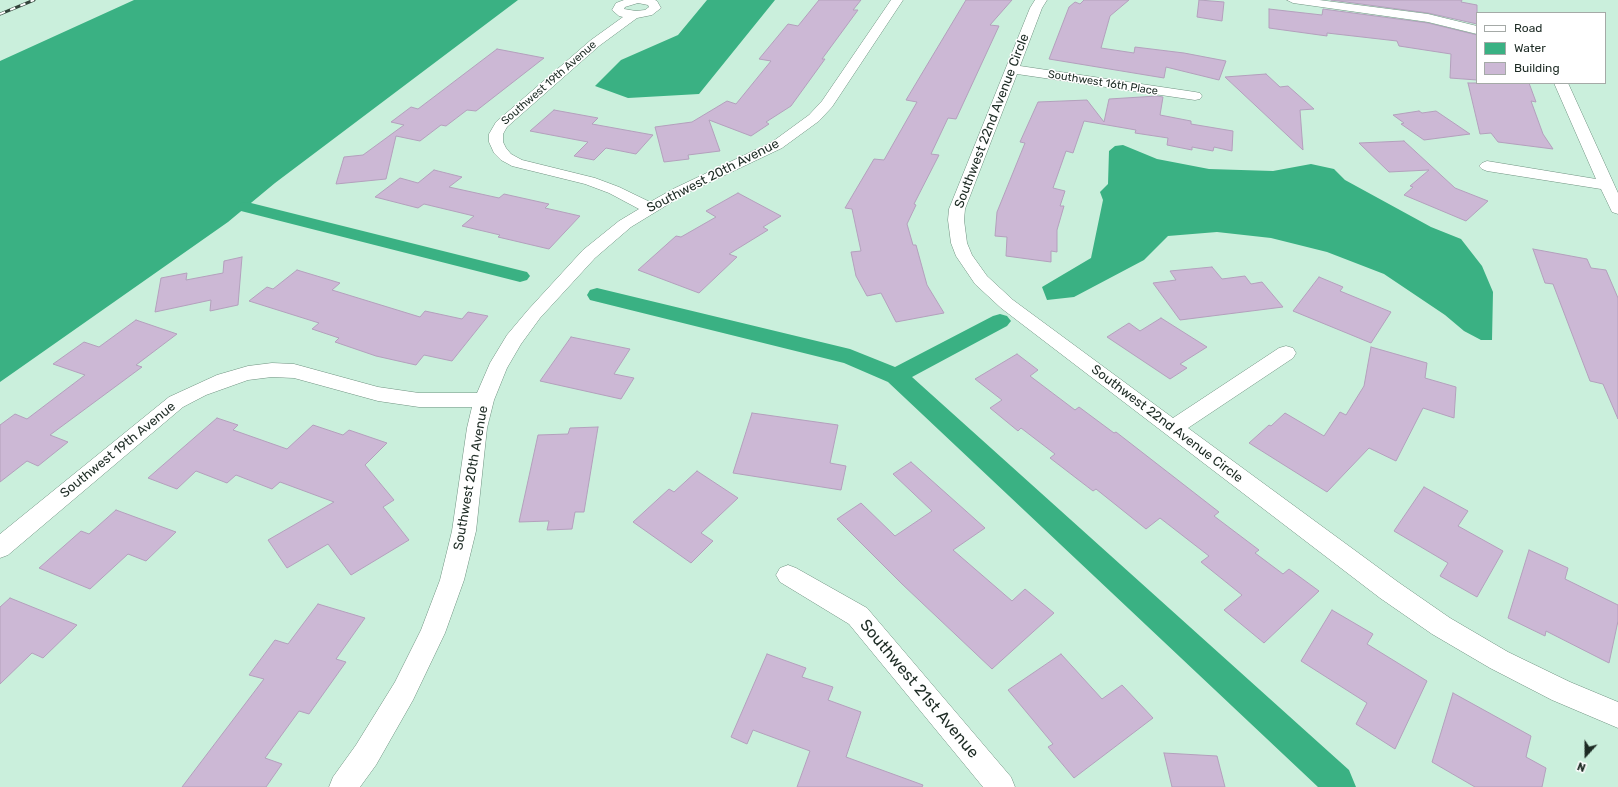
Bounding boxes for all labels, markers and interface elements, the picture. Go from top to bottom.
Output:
legend [1476,12,1606,84]
text: Road [1514,21,1542,35]
street label: Southwest 22nd Avenue Circle [951,32,1033,210]
street label: Southwest 19th Avenue [499,38,599,128]
text: Water [1514,41,1546,55]
text: Building [1514,61,1560,75]
street label: Southwest 16th Place [1047,68,1159,98]
street label: Southwest 20th Avenue [644,136,782,216]
street label: Southwest 22nd Avenue Circle [1088,362,1246,486]
street label: Southwest 19th Avenue [57,399,179,501]
street label: Southwest 20th Avenue [451,405,491,551]
street label: Southwest 21st Avenue [855,616,983,762]
north arrow [1566,735,1606,775]
text: N [1576,759,1588,774]

